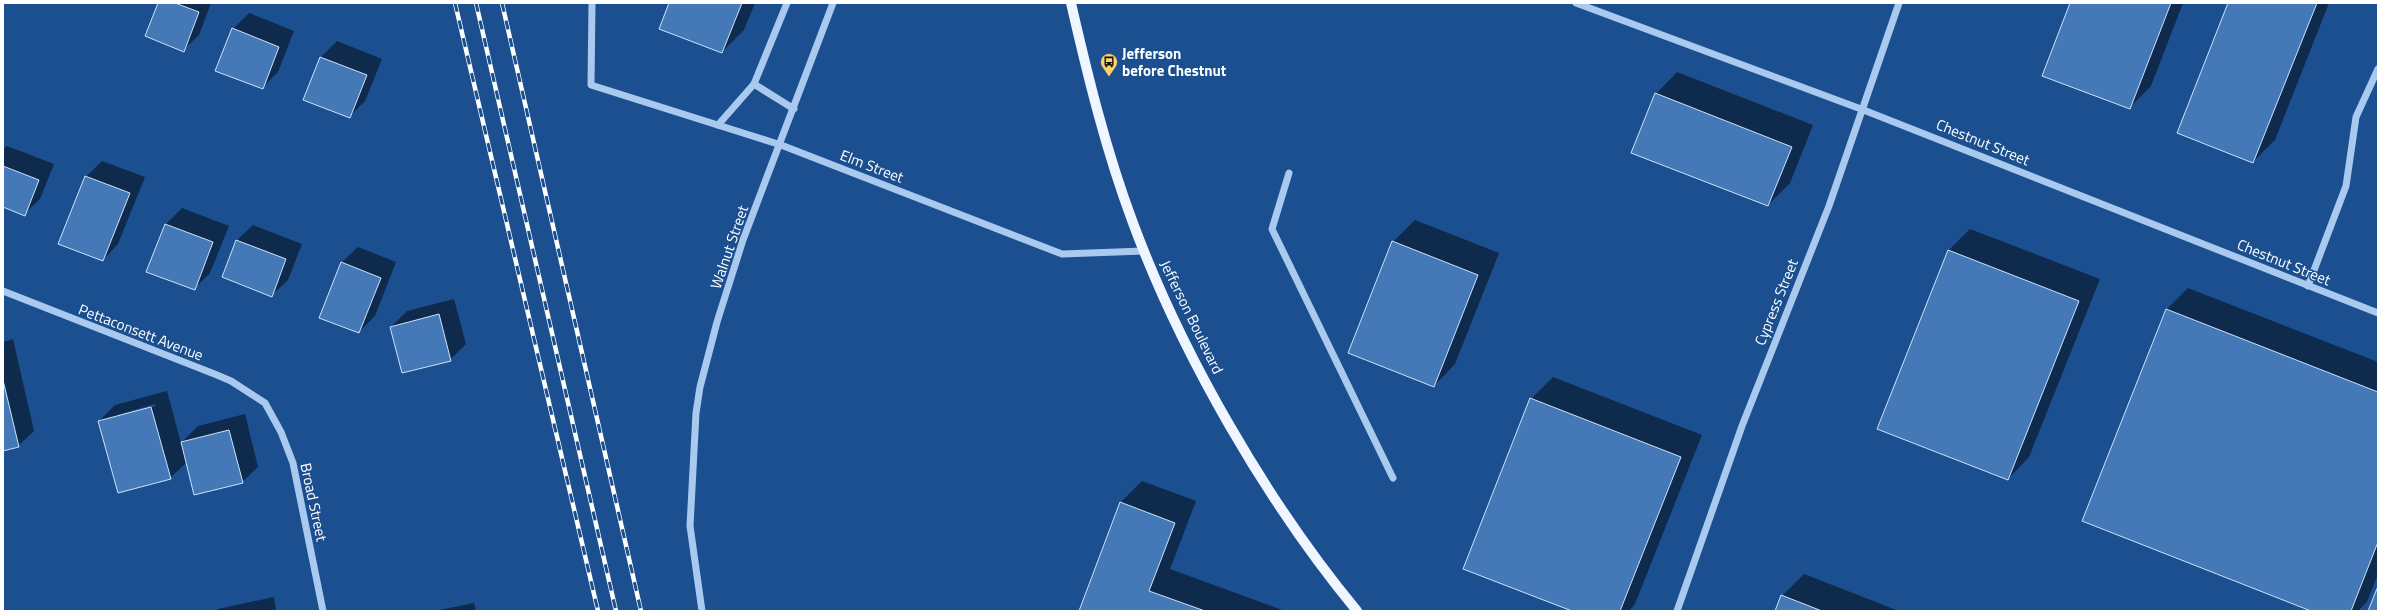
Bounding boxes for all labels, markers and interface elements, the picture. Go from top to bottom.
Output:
place label: Jefferson before Chestnut [1122,42,1227,82]
bus stop icon: Jefferson before Chestnut [1099,52,1119,77]
street label: Chestnut Street [1933,113,2034,172]
street label: Elm Street [837,143,908,189]
street label: Walnut Street [704,201,754,292]
street label: Chestnut Street [2234,233,2335,292]
street label: Cypress Street [1748,255,1804,349]
street label: Jefferson Boulevard [1154,256,1230,378]
street label: Pettaconsett Avenue [75,298,207,366]
street label: Broad Street [294,461,334,544]

